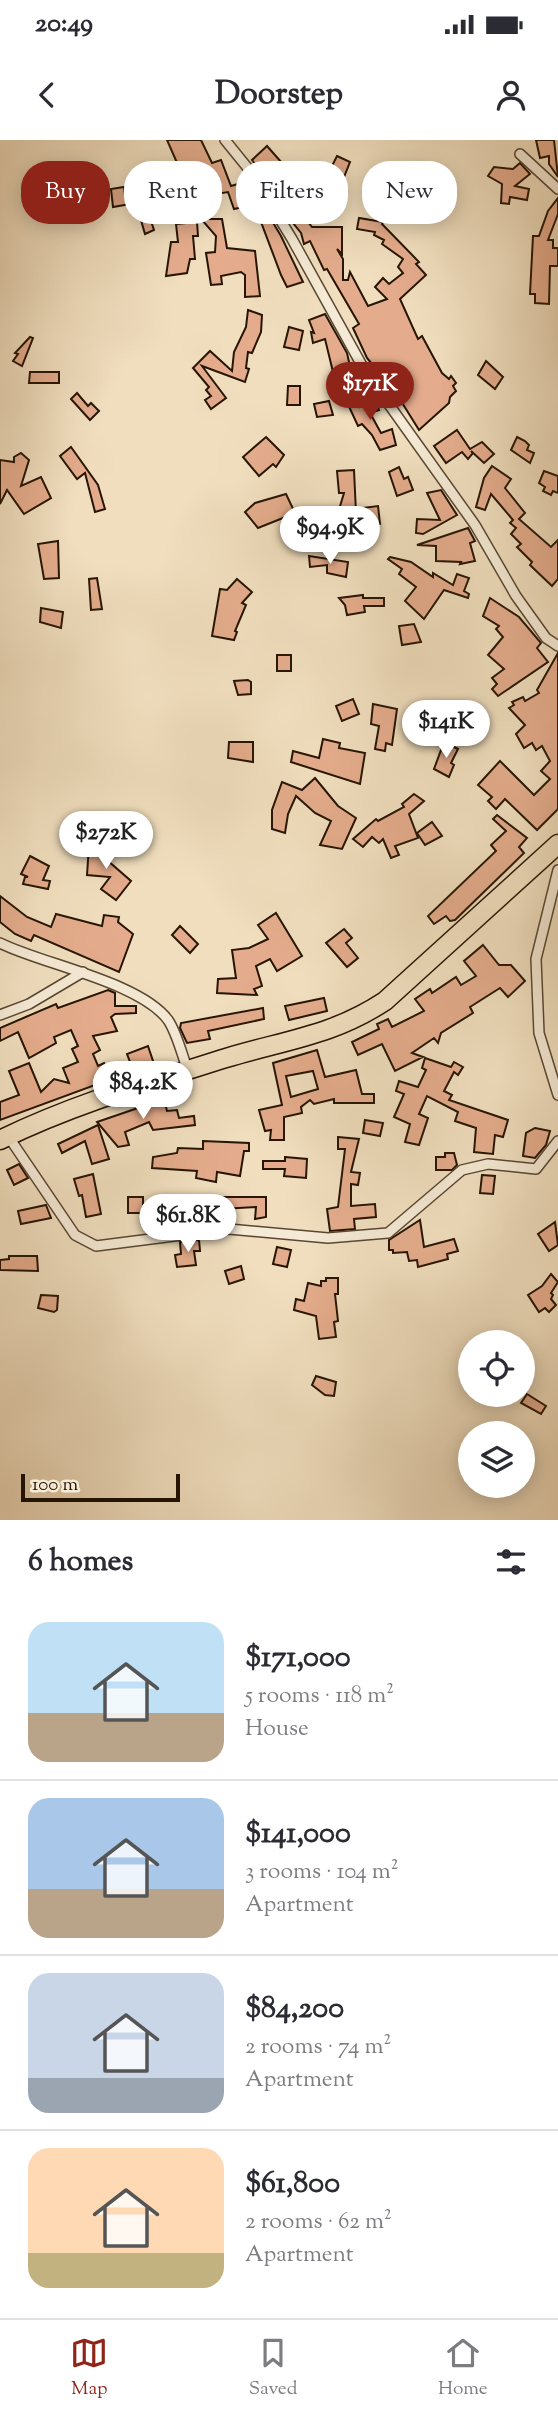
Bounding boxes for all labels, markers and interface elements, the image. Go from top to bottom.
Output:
text: 20:49 [35,6,93,43]
text: Doorstep [215,72,343,118]
icon: back [28,76,66,114]
icon: person [492,76,530,114]
chip: Buy [21,161,110,224]
chip: Rent [124,161,222,224]
chip: Filters [236,161,348,224]
chip: New [362,161,457,224]
pin: $171K [321,362,419,422]
text: $171K [342,368,398,401]
pin: $94.9K [273,506,387,566]
text: $94.9K [296,512,364,545]
pin: $141K [397,700,495,760]
text: $141K [418,706,474,739]
pin: $272K [57,812,155,871]
text: $272K [75,817,137,850]
pin: $84.2K [86,1062,200,1121]
text: $84.2K [109,1067,177,1100]
pin: $61.8K [131,1194,245,1254]
text: $61.8K [155,1200,221,1233]
map controls [458,1330,535,1498]
button: locate [458,1330,535,1407]
button: layers [458,1421,535,1498]
scale bar [21,1471,180,1503]
text: 100 m [32,1472,78,1499]
text: 6 homes [28,1541,133,1584]
icon: filters [492,1543,530,1581]
text: $171,000 [245,1637,351,1680]
icon: home [84,1650,168,1734]
text: 5 rooms · 118 m² [245,1680,394,1713]
text: House [245,1713,309,1746]
text: $141,000 [245,1813,351,1856]
icon: home [84,1826,168,1910]
text: 3 rooms · 104 m² [245,1856,399,1889]
text: Apartment [245,1889,354,1922]
text: $84,200 [245,1988,344,2031]
icon: home [84,2001,168,2085]
text: 2 rooms · 74 m² [245,2031,391,2064]
text: Apartment [245,2064,354,2097]
text: $61,800 [245,2163,340,2206]
icon: home [84,2176,168,2260]
text: 2 rooms · 62 m² [245,2206,392,2239]
text: Apartment [245,2239,354,2272]
tab: Map [70,2334,108,2403]
tab: Saved [249,2334,297,2403]
tab: Home [438,2334,488,2403]

